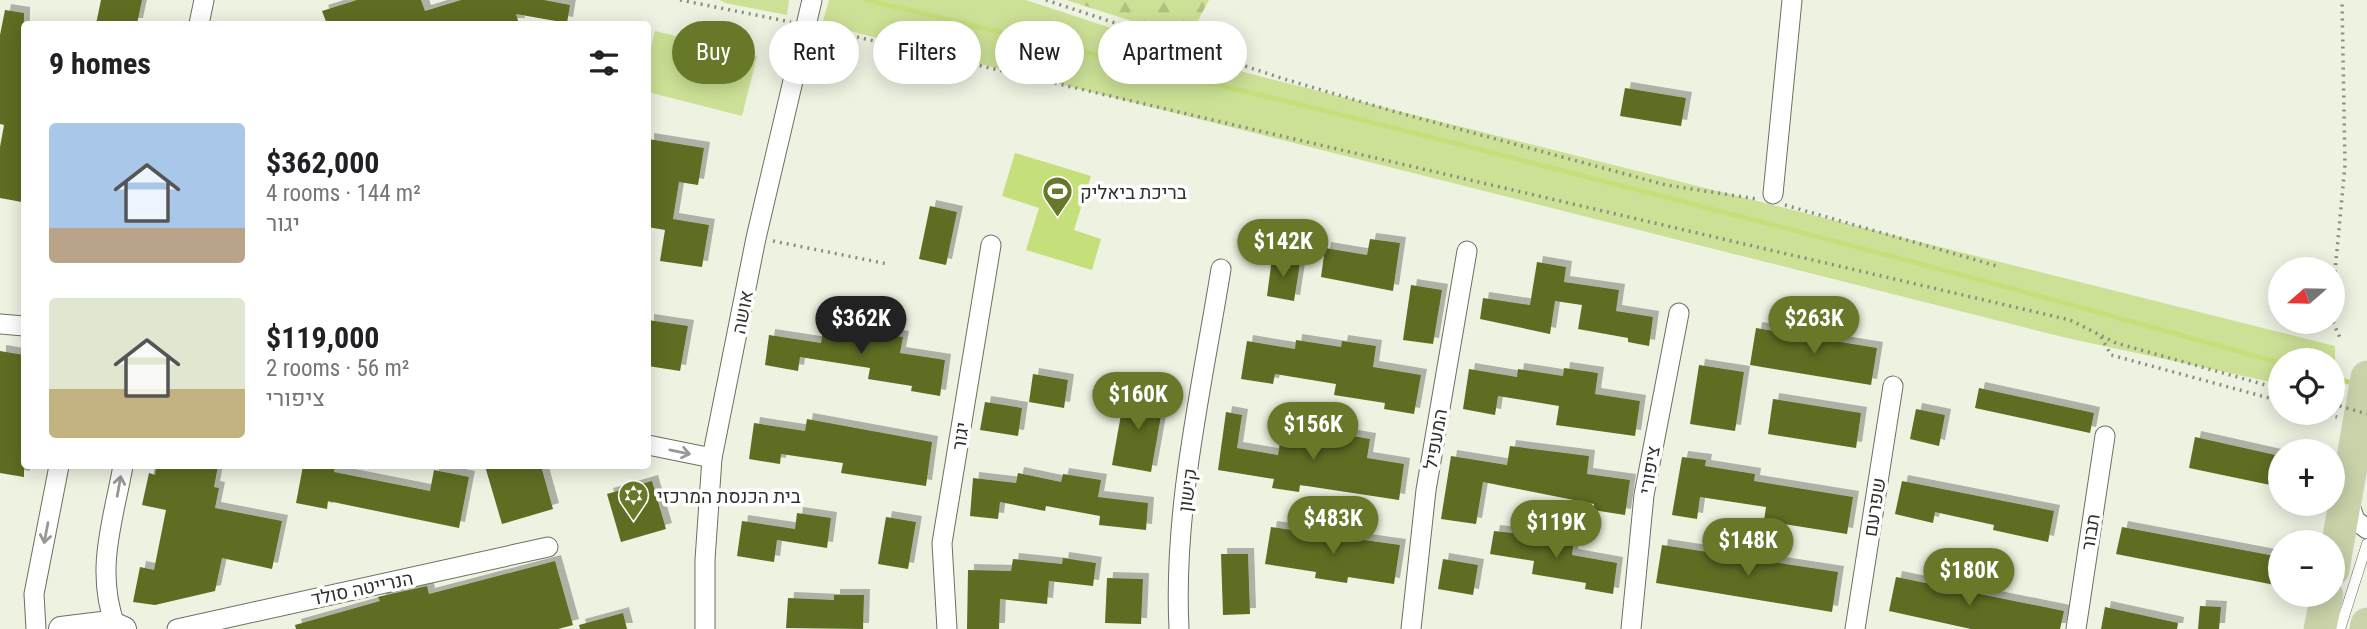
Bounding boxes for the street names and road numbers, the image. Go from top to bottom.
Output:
street label: אושה [727,288,758,336]
street label: המעפיל [1419,407,1452,471]
street label: יגור [947,420,974,452]
street label: ציפורי [1634,444,1665,496]
street label: קישון [1173,467,1202,513]
street label: שפרעם [1858,476,1890,538]
street label: תבור [2076,512,2105,552]
street label: הנרייטה סולד [309,566,415,610]

